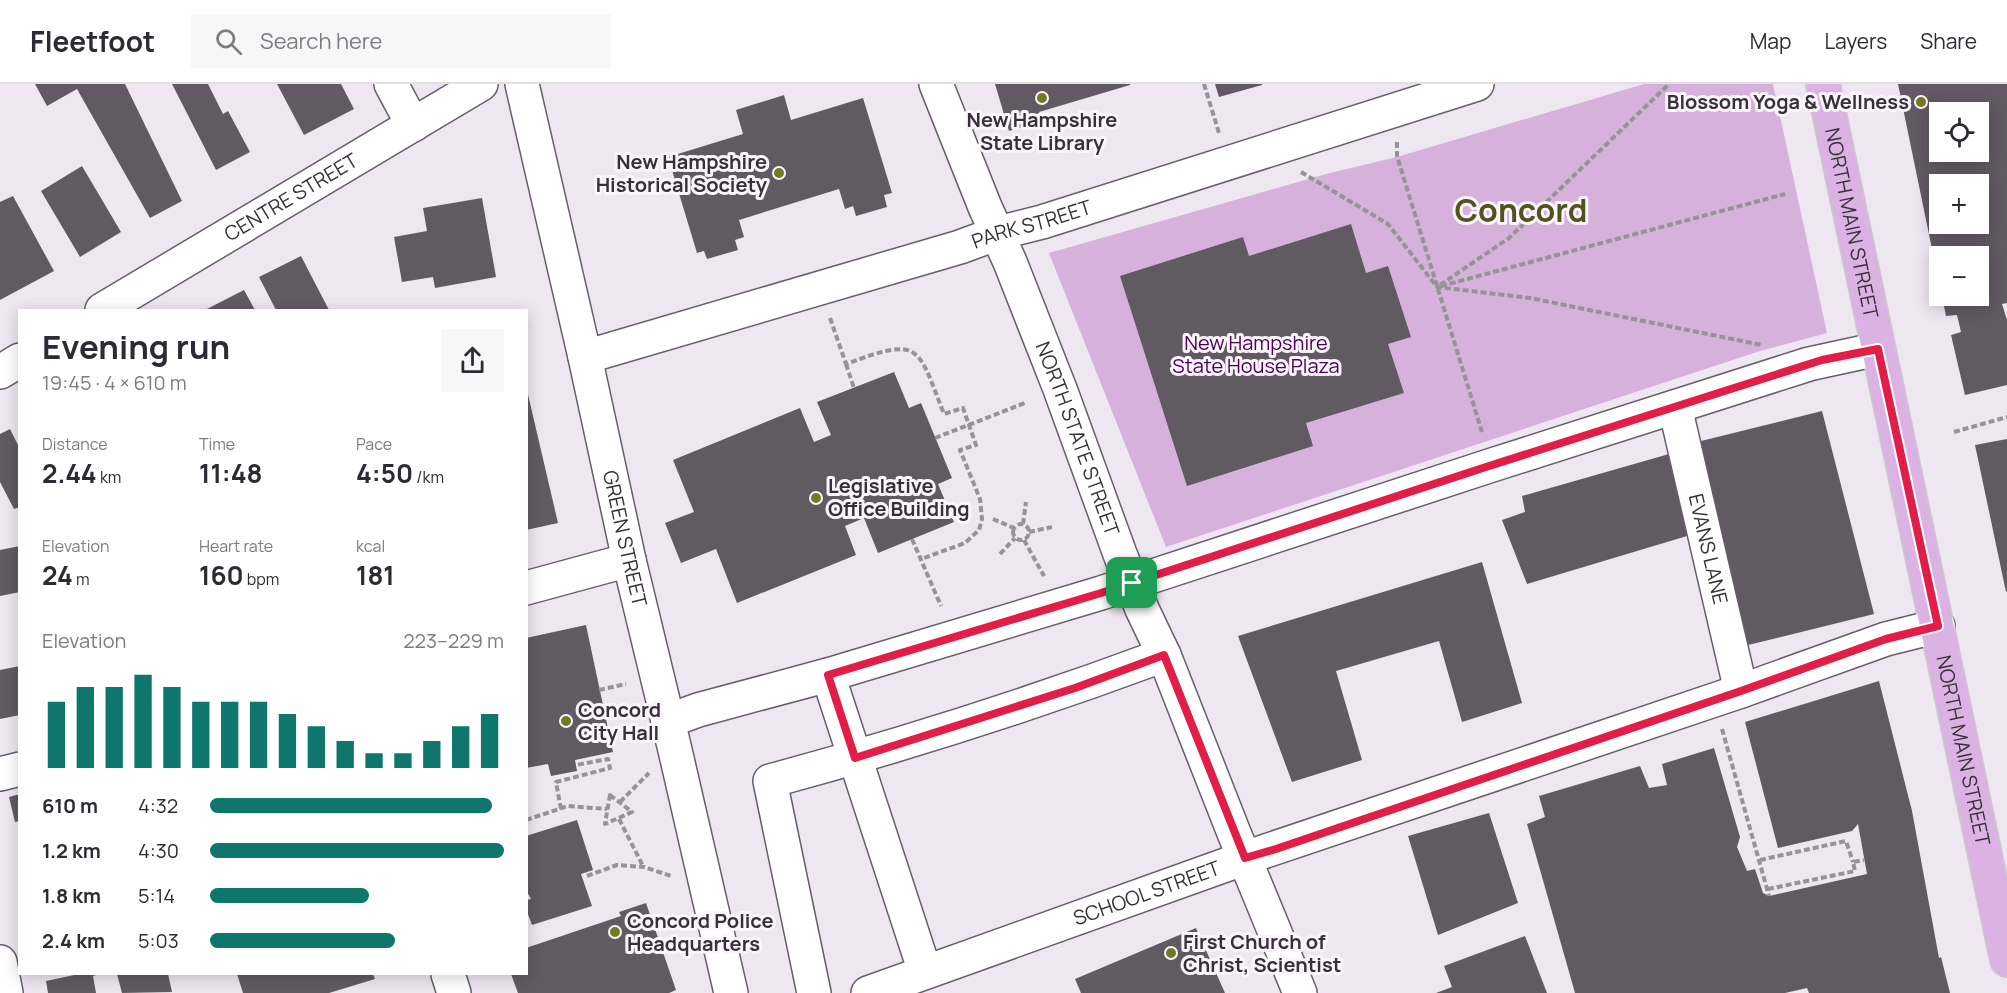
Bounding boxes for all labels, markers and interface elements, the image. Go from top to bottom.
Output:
search box [191,14,611,68]
text: Fleetfoot [30,22,155,60]
icon: search [212,25,245,58]
text: Search here [260,26,382,56]
text: Map [1750,27,1791,55]
text: Layers [1824,27,1887,55]
text: Share [1920,27,1977,55]
place label: Blossom Yoga & Wellness [1667,88,1909,115]
marker: New Hampshire State Library [1035,91,1049,105]
marker: Blossom Yoga & Wellness [1914,95,1928,109]
map controls [1929,102,1989,306]
button: locate [1929,102,1989,162]
place label: New Hampshire State Library [967,106,1117,156]
street label: NORTH MAIN STREET [1819,125,1885,321]
street label: CENTRE STREET [219,147,363,247]
place label: New Hampshire Historical Society [596,148,768,198]
marker: New Hampshire Historical Society [772,166,786,180]
button: + [1929,174,1989,234]
district label: Concord [1454,188,1588,232]
street label: PARK STREET [968,193,1095,255]
button: − [1929,246,1989,306]
text: Evening run [42,324,230,369]
button: share [441,329,504,392]
park label: New Hampshire State House Plaza [1172,329,1340,379]
street label: NORTH STATE STREET [1030,338,1126,539]
text: 19:45 · 4 × 610 m [42,369,187,396]
text: Distance [42,433,108,455]
text: Time [199,433,235,455]
text: Pace [356,433,392,455]
text: 2.44 [42,455,97,491]
text: 11:48 [199,455,262,491]
text: 4:50 [356,455,413,491]
text: km [97,466,121,488]
text: /km [413,466,444,488]
street label: GREEN STREET [597,468,654,609]
place label: Legislative Office Building [828,472,970,522]
marker: Legislative Office Building [809,491,823,505]
street label: EVANS LANE [1683,491,1734,607]
text: Elevation [42,535,110,557]
text: Heart rate [199,535,273,557]
text: kcal [356,535,385,557]
text: 24 [42,557,73,593]
text: 160 [199,557,244,593]
text: 181 [356,557,395,593]
pin [1106,557,1157,608]
icon: arrive [1115,566,1148,599]
text: m [73,568,90,590]
text: bpm [244,568,279,590]
text: Elevation [42,627,126,654]
text: 223–229 m [403,627,504,654]
street label: NORTH MAIN STREET [1930,653,1997,848]
place label: Concord City Hall [578,696,661,746]
marker: Concord City Hall [559,714,573,728]
text: 610 m [42,792,98,819]
text: 4:32 [138,792,178,819]
text: 1.2 km [42,837,101,864]
text: 4:30 [138,837,179,864]
street label: SCHOOL STREET [1069,854,1224,931]
text: 1.8 km [42,882,101,909]
text: 5:14 [138,882,175,909]
place label: Concord Police Headquarters [627,907,774,957]
marker: Concord Police Headquarters [608,925,622,939]
text: 2.4 km [42,927,105,954]
text: 5:03 [138,927,179,954]
place label: First Church of Christ, Scientist [1183,928,1341,978]
marker: First Church of Christ, Scientist [1164,946,1178,960]

